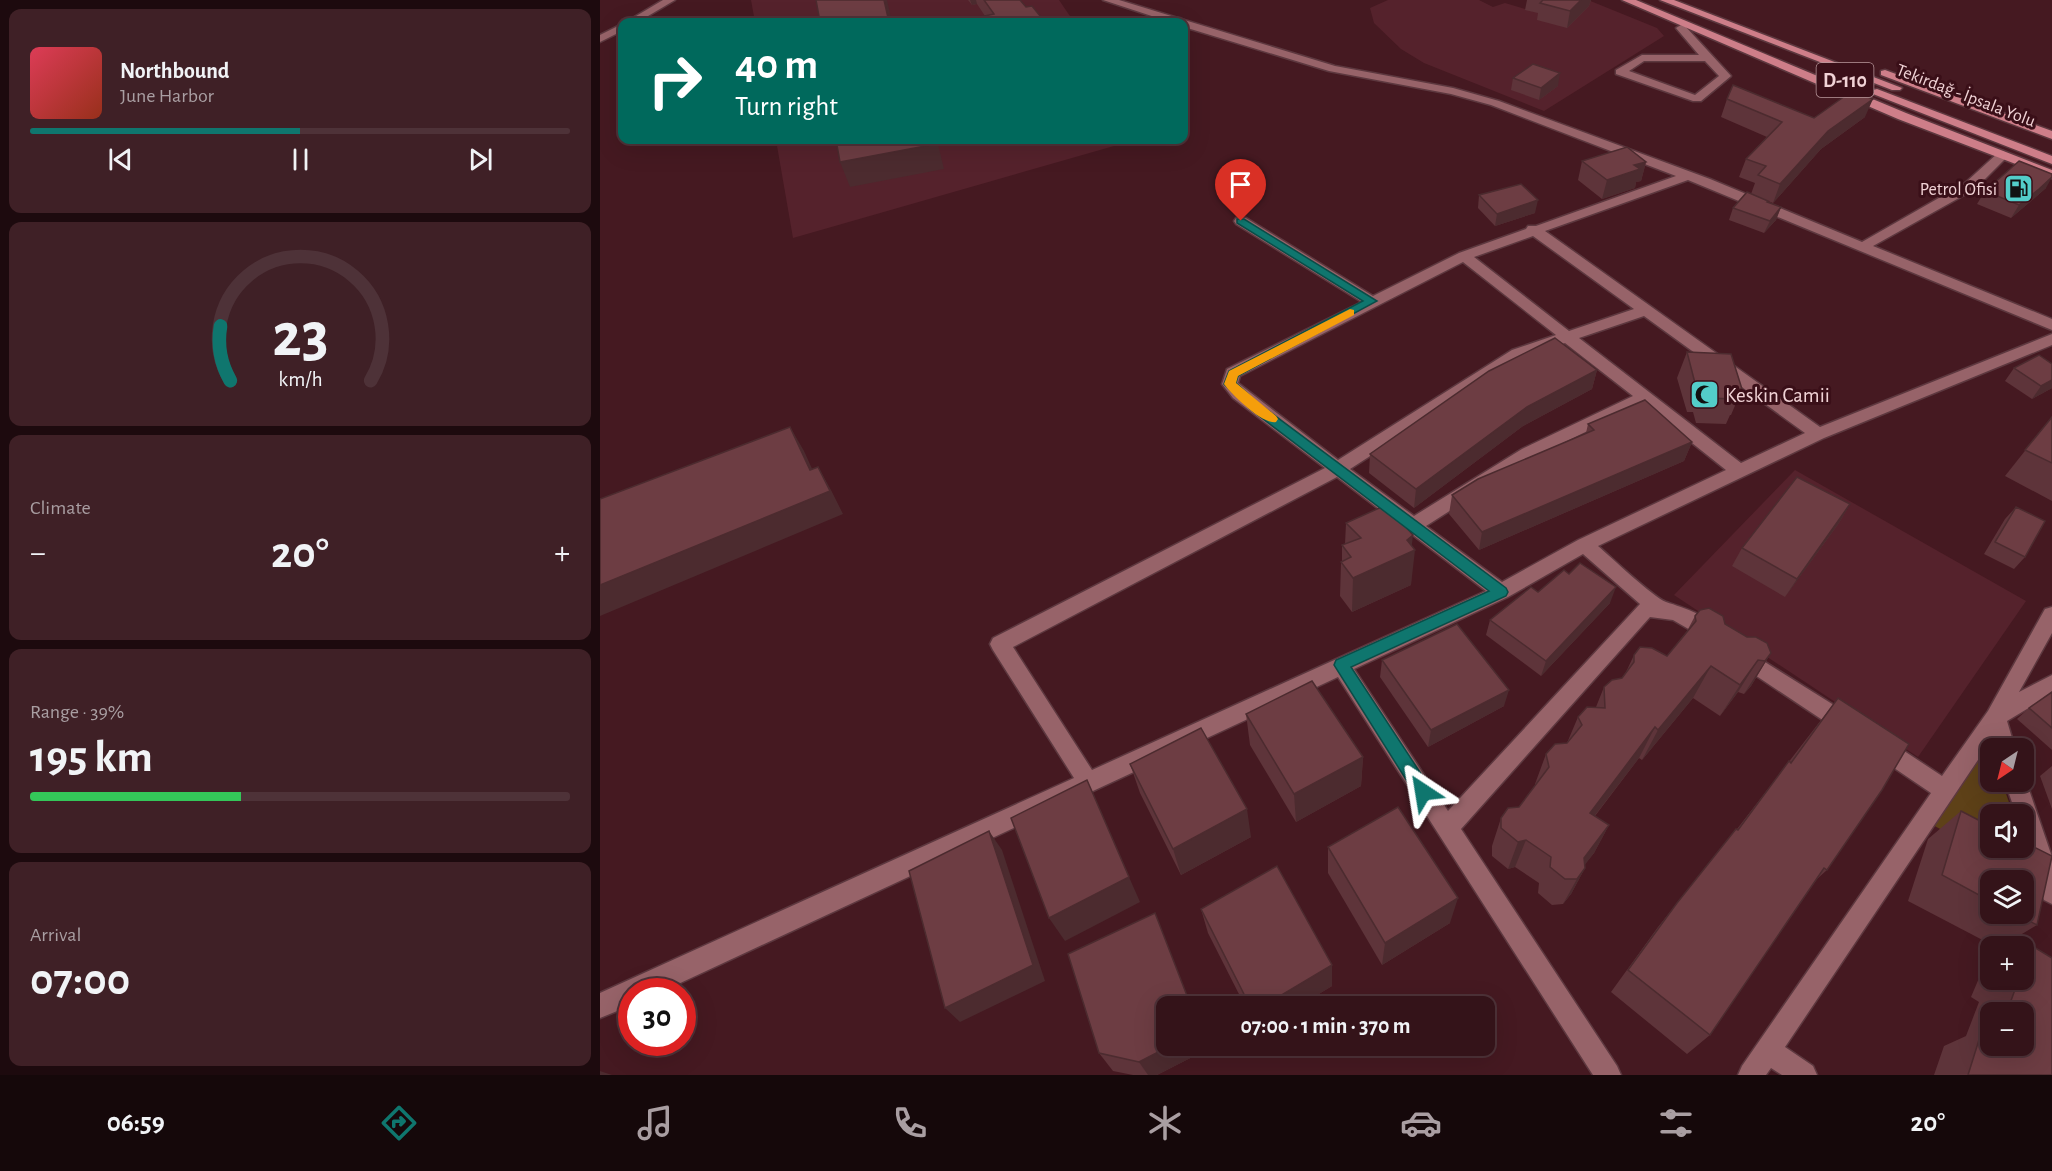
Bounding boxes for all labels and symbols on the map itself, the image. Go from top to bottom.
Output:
street label: Tekirdağ - İpsala Yolu [1893,59,2039,131]
road number: D-110 [1816,63,1874,97]
pin [1215,159,1266,221]
fuel station icon: Petrol Ofisi [2002,173,2034,205]
place label: Petrol Ofisi [1920,181,1997,199]
mosque icon: Keskin Camii [1688,379,1720,411]
place label: Keskin Camii [1725,385,1830,406]
north arrow [1980,738,2034,792]
position arrow [1391,760,1455,824]
speed limit sign: 30 [618,978,696,1056]

